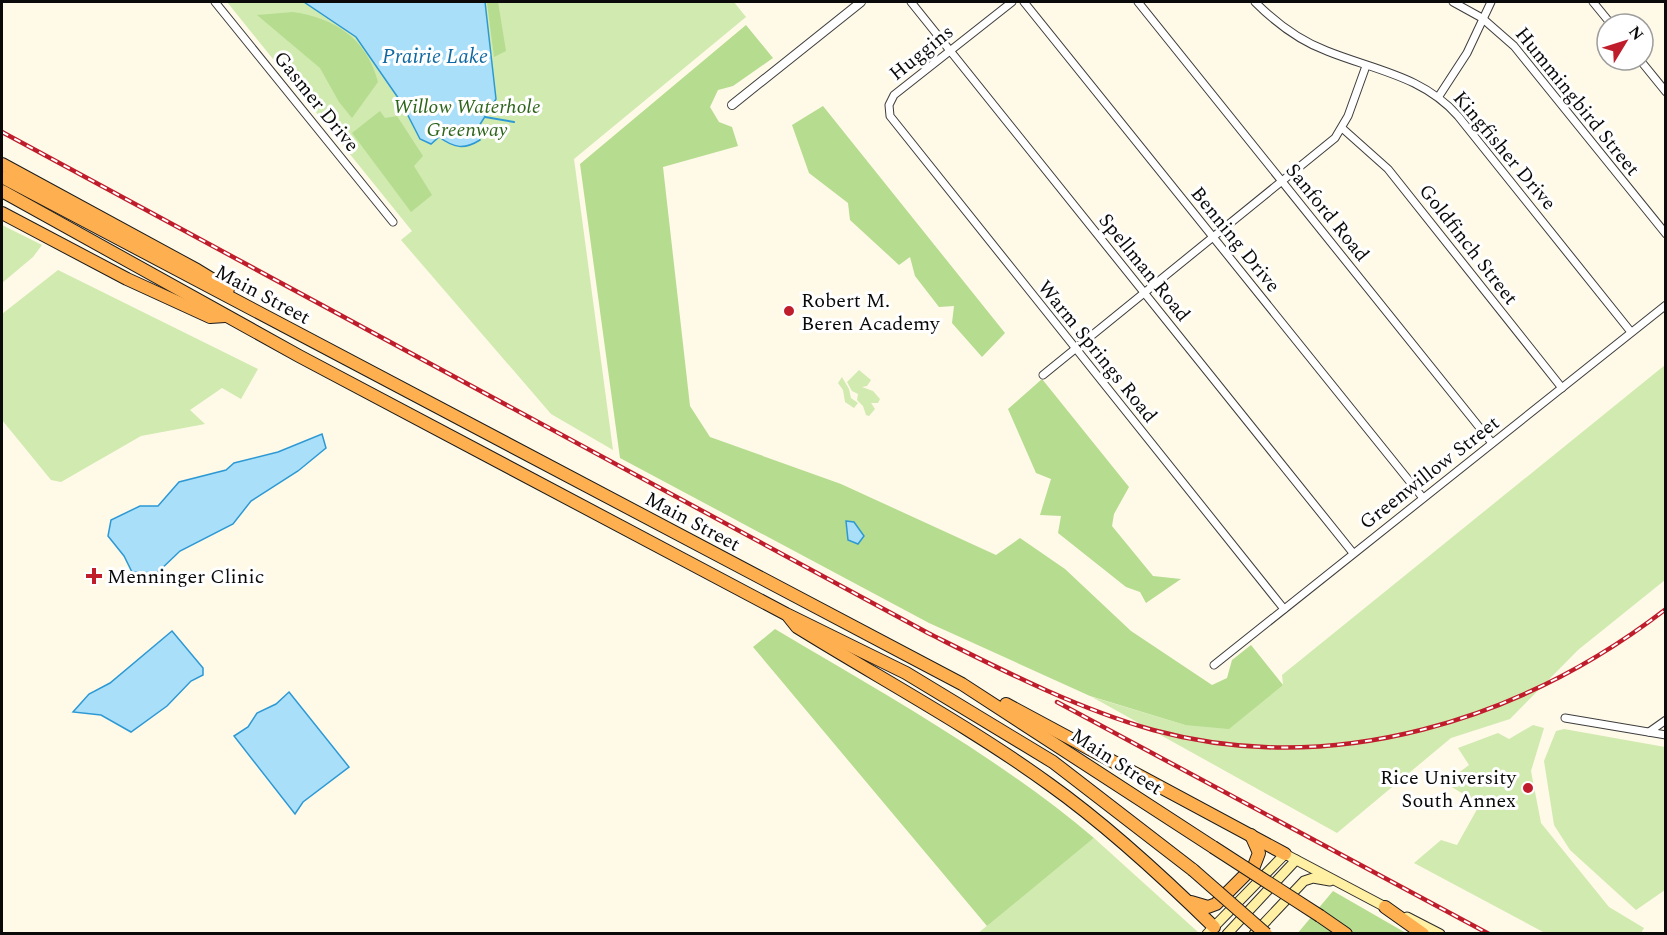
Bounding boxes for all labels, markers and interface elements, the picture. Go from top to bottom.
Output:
north arrow [1595,12,1655,72]
street label: Huggins [883,17,960,88]
street label: Hummingbird Street [1508,20,1647,183]
text: N [1623,21,1650,46]
water label: Prairie Lake [382,41,488,73]
street label: Gasmer Drive [266,45,366,159]
street label: Kingfisher Drive [1445,84,1563,217]
park label: Willow Waterhole Greenway [393,92,541,145]
street label: Sanford Road [1278,157,1376,268]
street label: Goldfinch Street [1411,178,1525,312]
street label: Benning Drive [1183,180,1287,299]
street label: Spellman Road [1091,207,1197,328]
street label: Main Street [209,257,316,333]
street label: Warm Springs Road [1030,274,1164,430]
place label: Robert M. Beren Academy [801,286,941,339]
marker: Robert M. Beren Academy [782,304,796,318]
street label: Greenwillow Street [1353,408,1506,537]
street label: Main Street [639,484,746,560]
place label: Menninger Clinic [107,562,264,592]
marker: Menninger Clinic [85,567,103,585]
street label: Main Street [1065,721,1168,803]
place label: Rice University South Annex [1380,763,1517,816]
marker: Rice University South Annex [1521,781,1535,795]

